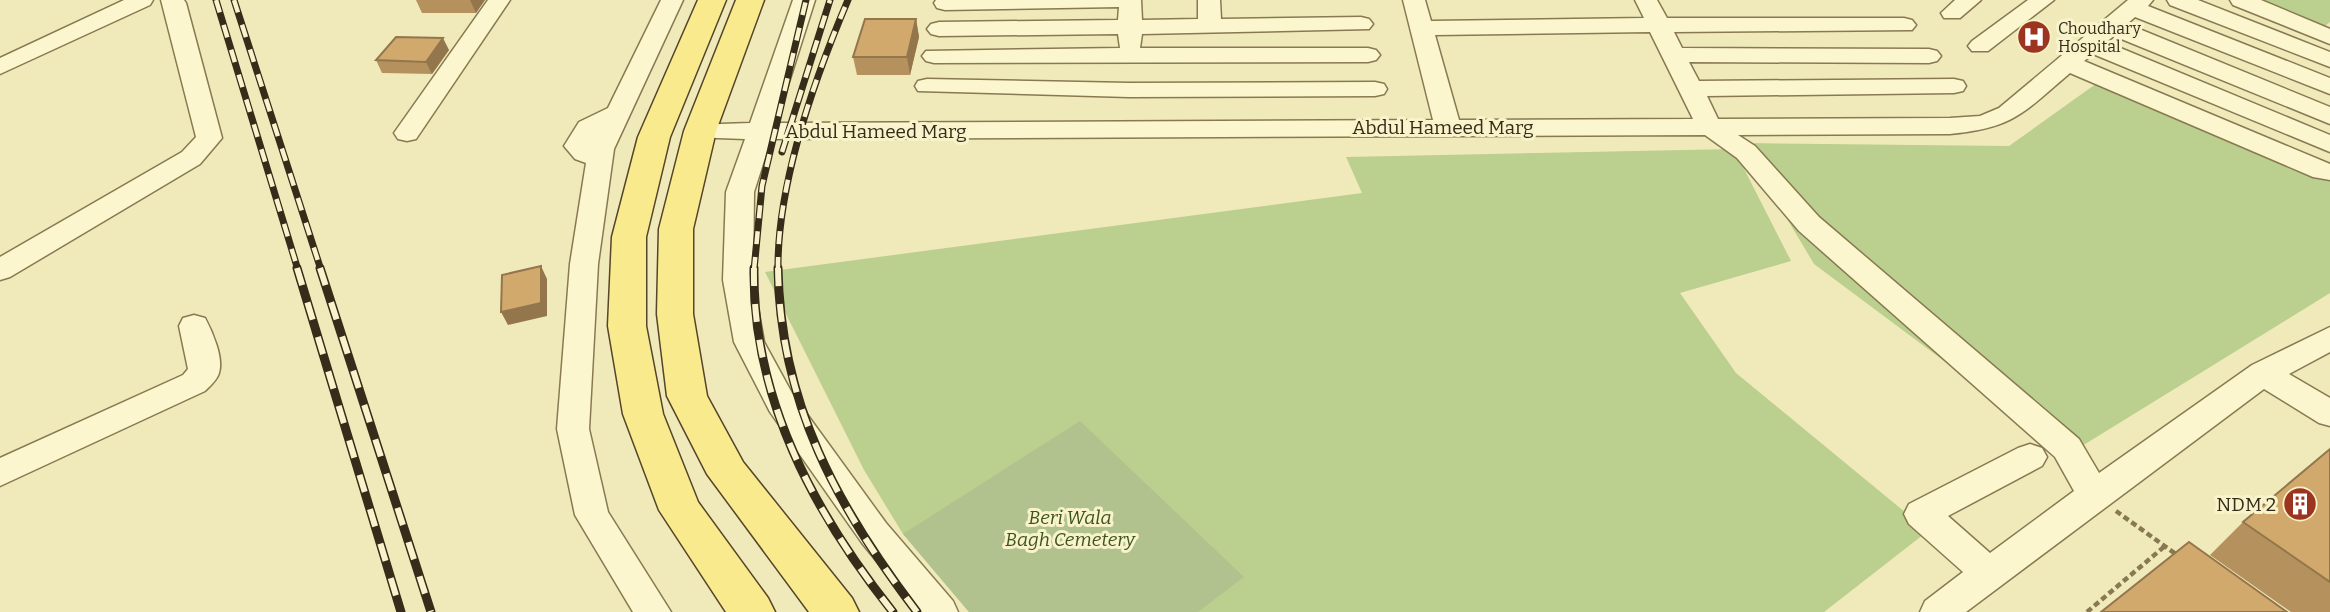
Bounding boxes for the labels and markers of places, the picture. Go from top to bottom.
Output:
hospital icon: Choudhary Hospital [2015,18,2053,56]
place label: Choudhary Hospital [2058,19,2141,56]
building icon: NDM 2 [2281,485,2319,523]
place label: NDM 2 [2216,493,2276,516]

